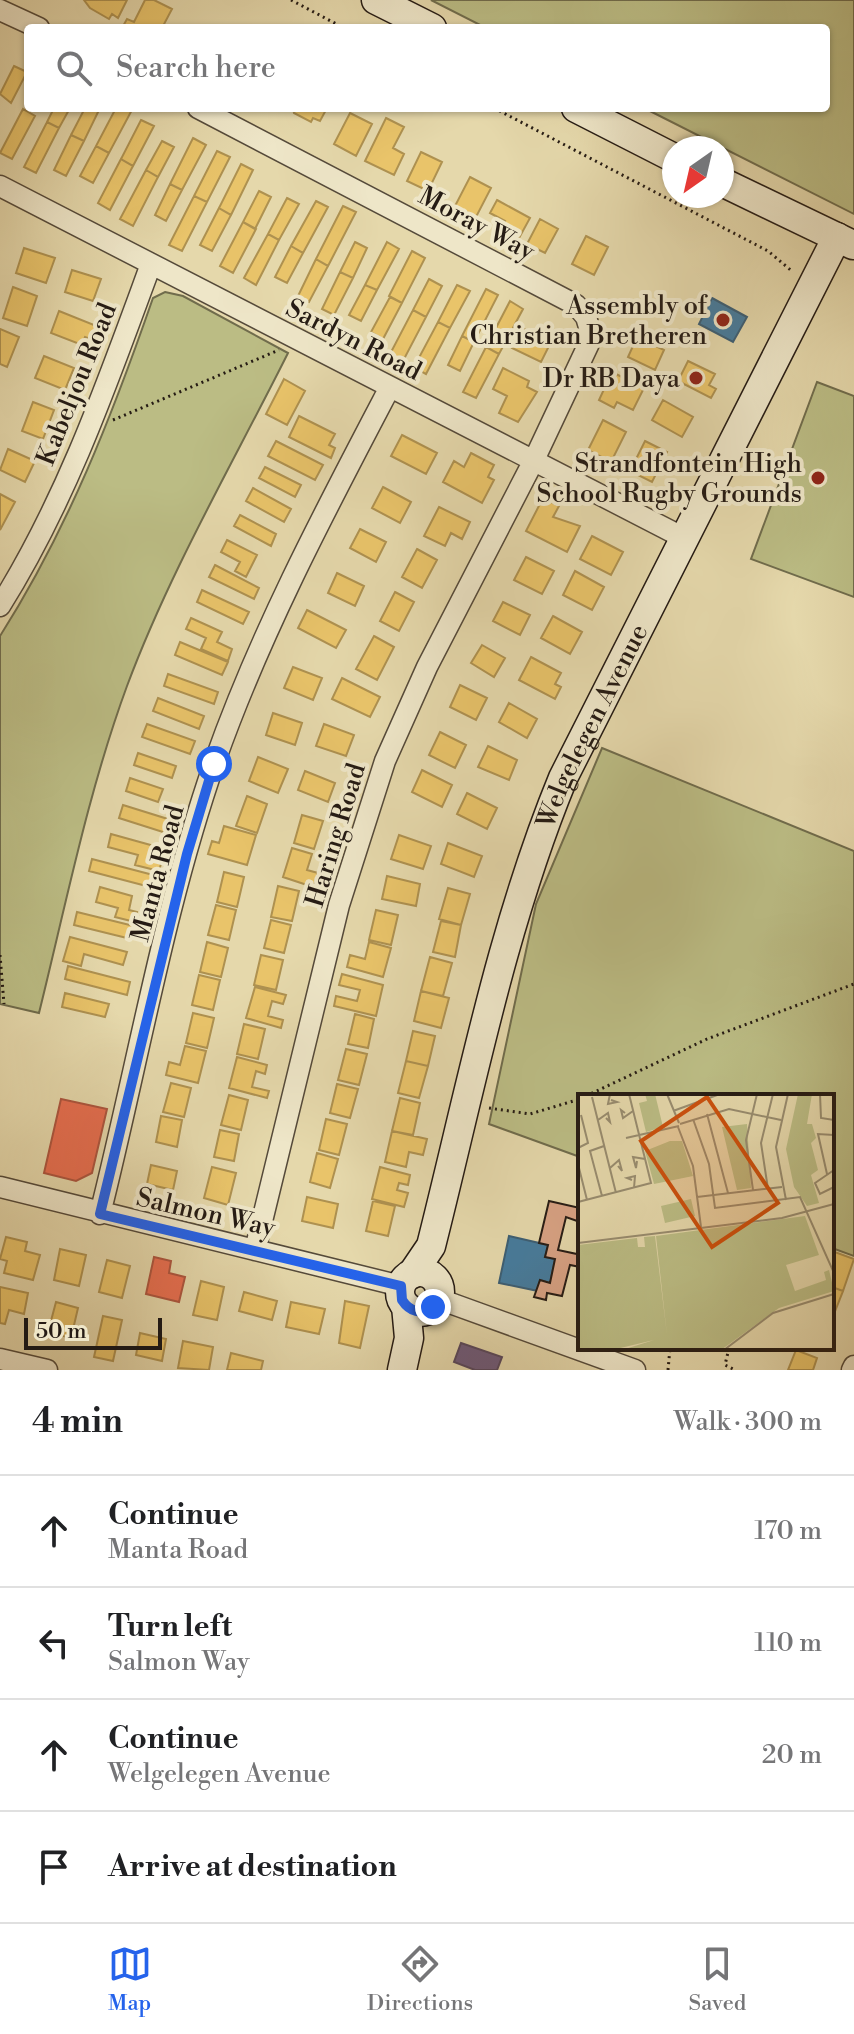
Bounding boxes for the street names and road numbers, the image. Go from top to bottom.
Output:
street label: Moray Way [413,180,541,268]
street label: Sardyn Road [280,292,427,388]
street label: Kabeljou Road [30,298,124,470]
street label: Welgelegen Avenue [530,619,655,833]
street label: Haring Road [299,759,373,911]
street label: Manta Road [124,801,192,945]
street label: Salmon Way [133,1181,279,1245]

